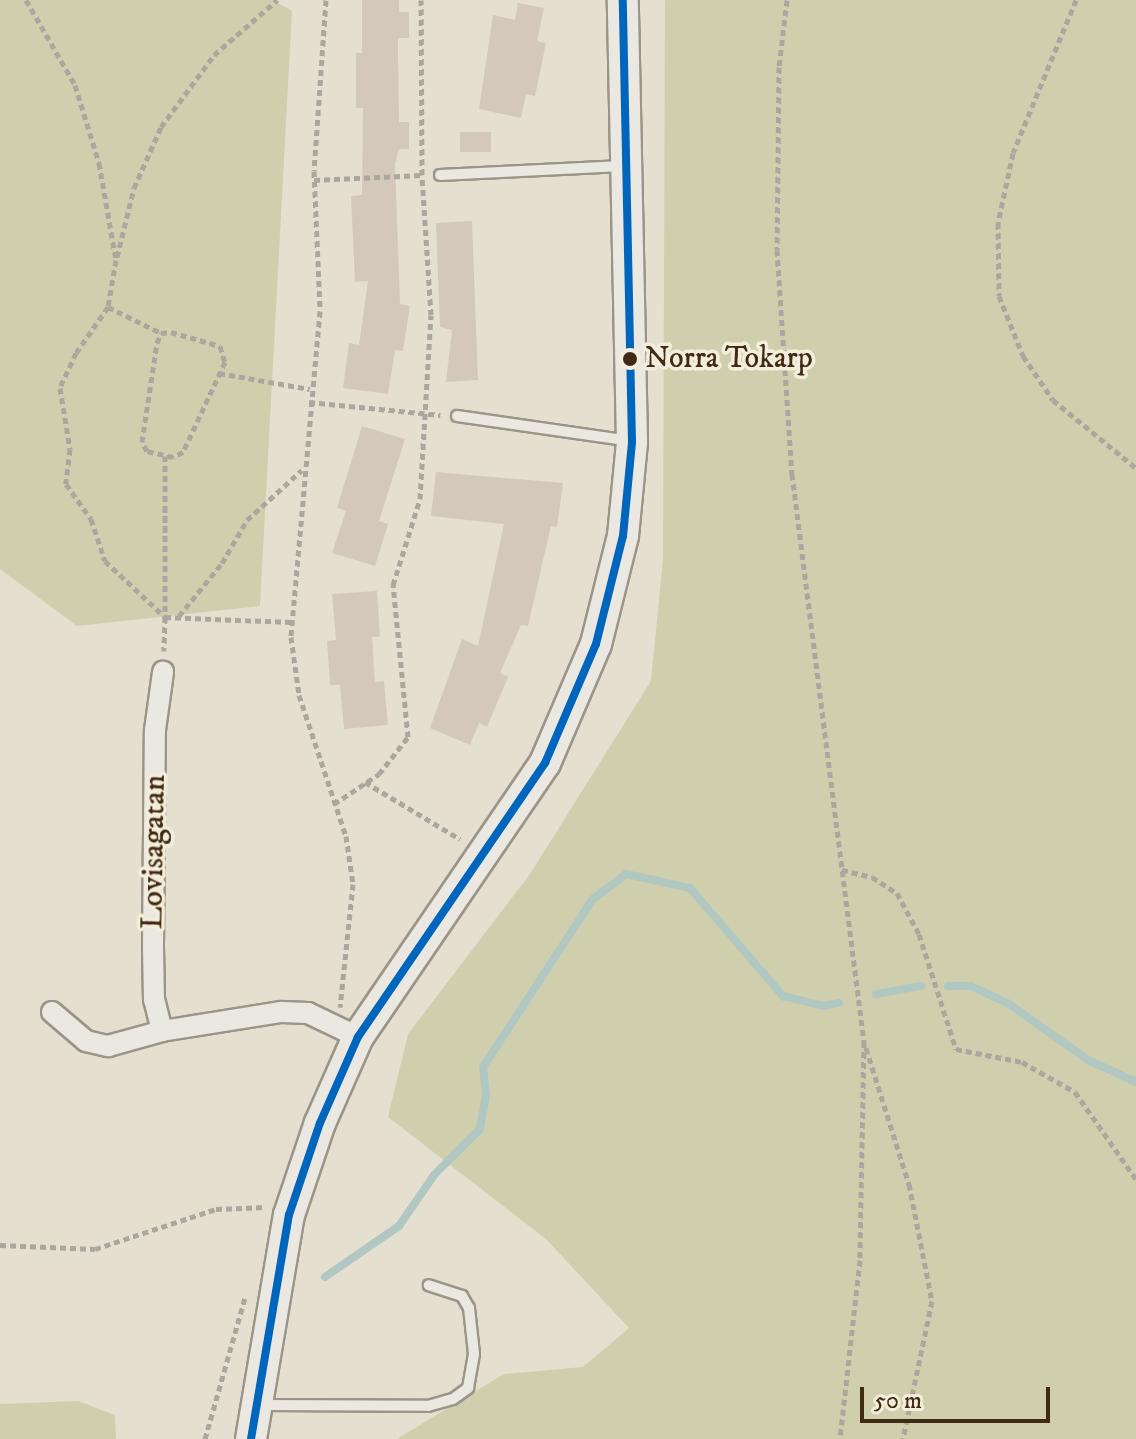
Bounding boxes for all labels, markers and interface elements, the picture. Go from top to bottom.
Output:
place label: Norra Tokarp [645,341,813,377]
marker: Norra Tokarp [622,351,638,367]
street label: Lovisagatan [133,774,175,930]
scale bar [864,1371,1054,1421]
text: 50 m [874,1386,922,1416]

